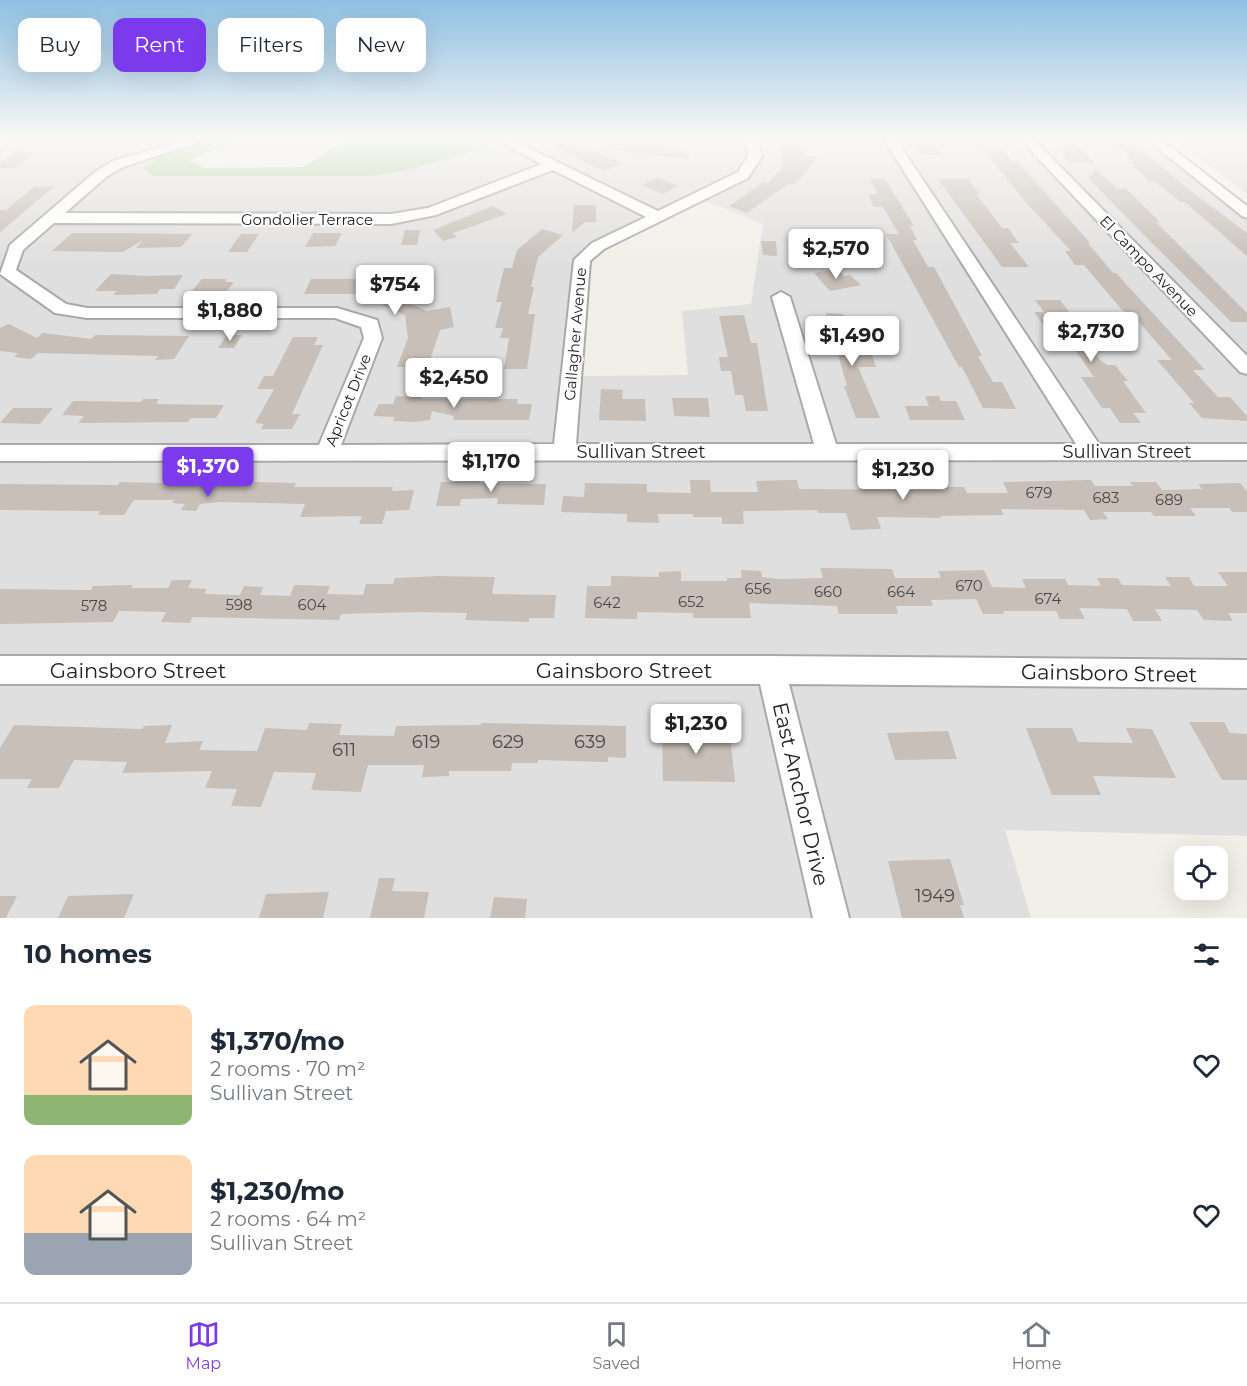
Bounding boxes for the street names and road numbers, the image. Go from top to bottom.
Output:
street label: Gondolier Terrace [241,210,373,229]
street label: El Campo Avenue [1096,211,1202,321]
street label: Gallagher Avenue [560,267,590,401]
street label: Apricot Drive [321,351,375,449]
street label: Sullivan Street [576,441,706,463]
street label: Sullivan Street [1062,441,1192,463]
street label: Gainsboro Street [50,658,226,683]
street label: Gainsboro Street [536,658,712,683]
street label: Gainsboro Street [1021,659,1197,687]
street label: East Anchor Drive [768,700,834,888]

